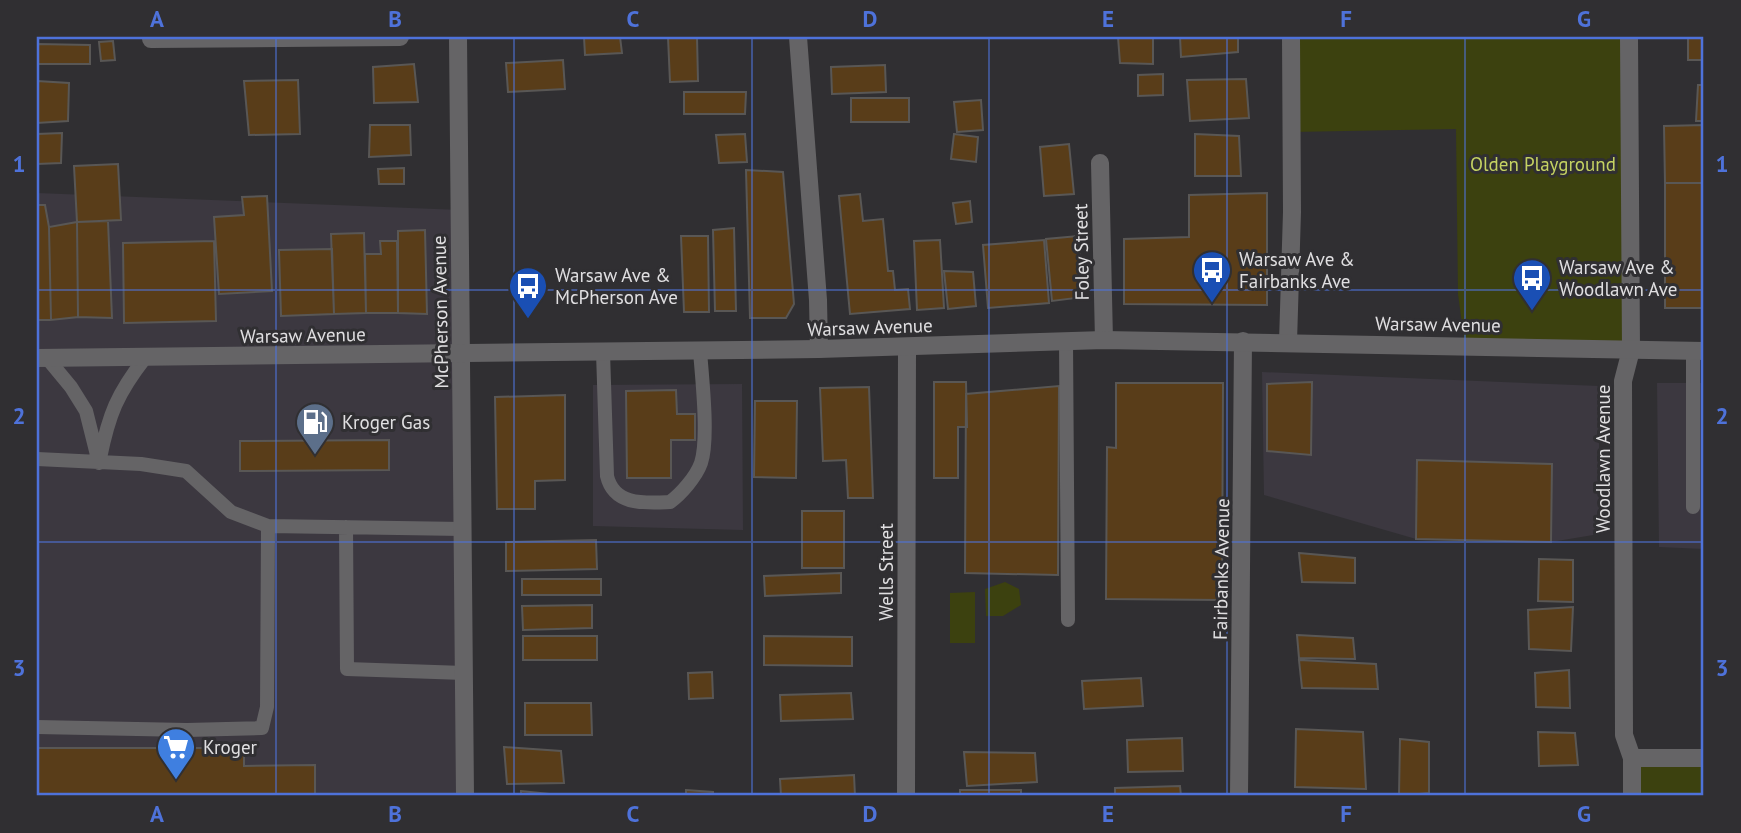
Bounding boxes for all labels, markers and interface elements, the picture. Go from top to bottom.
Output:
text: A [150,4,164,33]
text: B [388,4,402,33]
text: C [627,4,640,33]
text: D [863,4,877,33]
text: E [1102,4,1114,33]
text: F [1340,4,1352,33]
text: G [1577,4,1591,33]
text: 1 [12,149,26,178]
text: 1 [1715,149,1729,178]
park label: Olden Playground [1470,152,1616,176]
street label: Foley Street [1068,203,1094,300]
street label: McPherson Avenue [427,235,453,389]
place label: Warsaw Ave & Fairbanks Ave [1239,247,1355,293]
bus stop icon: Warsaw Ave & Fairbanks Ave [1191,249,1233,304]
place label: Warsaw Ave & Woodlawn Ave [1559,255,1677,301]
bus stop icon: Warsaw Ave & Woodlawn Ave [1511,257,1553,312]
place label: Warsaw Ave & McPherson Ave [555,263,678,309]
bus stop icon: Warsaw Ave & McPherson Ave [507,265,549,320]
street label: Warsaw Avenue [1375,311,1501,337]
street label: Warsaw Avenue [807,313,933,341]
street label: Warsaw Avenue [240,322,366,348]
street label: Woodlawn Avenue [1591,385,1615,533]
text: 2 [12,401,26,430]
fuel station icon: Kroger Gas [294,401,336,456]
text: 2 [1715,401,1729,430]
place label: Kroger Gas [342,410,430,434]
street label: Fairbanks Avenue [1208,498,1234,640]
street label: Wells Street [874,523,898,621]
text: 3 [12,653,26,682]
text: 3 [1715,653,1729,682]
supermarket icon: Kroger [155,726,197,781]
place label: Kroger [203,735,258,759]
text: A [150,799,164,828]
text: B [388,799,402,828]
text: C [627,799,640,828]
text: D [863,799,877,828]
text: E [1102,799,1114,828]
text: F [1340,799,1352,828]
text: G [1577,799,1591,828]

